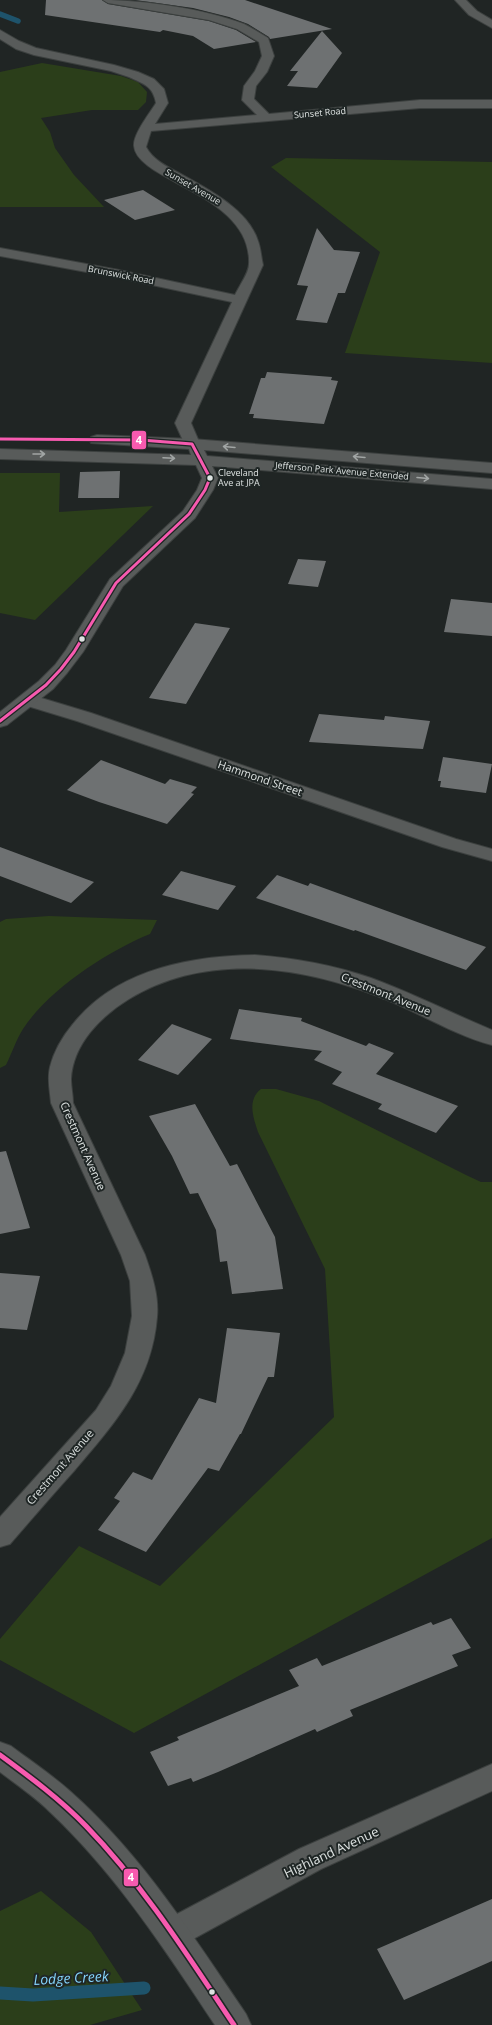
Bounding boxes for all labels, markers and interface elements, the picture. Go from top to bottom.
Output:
street label: Sunset Road [293,104,347,121]
street label: Sunset Avenue [163,165,223,208]
street label: Brunswick Road [87,262,155,287]
line badge: 4 [131,430,147,450]
text: 4 [136,432,143,447]
one-way arrow [223,443,236,450]
one-way arrow [32,450,45,458]
one-way arrow [162,454,175,462]
one-way arrow [353,454,366,461]
street label: Jefferson Park Avenue Extended [274,458,409,483]
place label: Cleveland Ave at JPA [218,466,260,489]
marker: Cleveland Ave at JPA [205,473,215,483]
one-way arrow [416,475,429,482]
unlabelled marker [77,634,87,644]
street label: Hammond Street [216,756,304,799]
street label: Crestmont Avenue [339,969,433,1018]
street label: Crestmont Avenue [57,1099,110,1192]
street label: Crestmont Avenue [23,1426,97,1508]
street label: Highland Avenue [281,1822,381,1882]
line badge: 4 [123,1868,139,1887]
text: 4 [128,1869,135,1884]
water label: Lodge Creek [33,1966,110,1989]
unlabelled marker [207,1987,217,1997]

